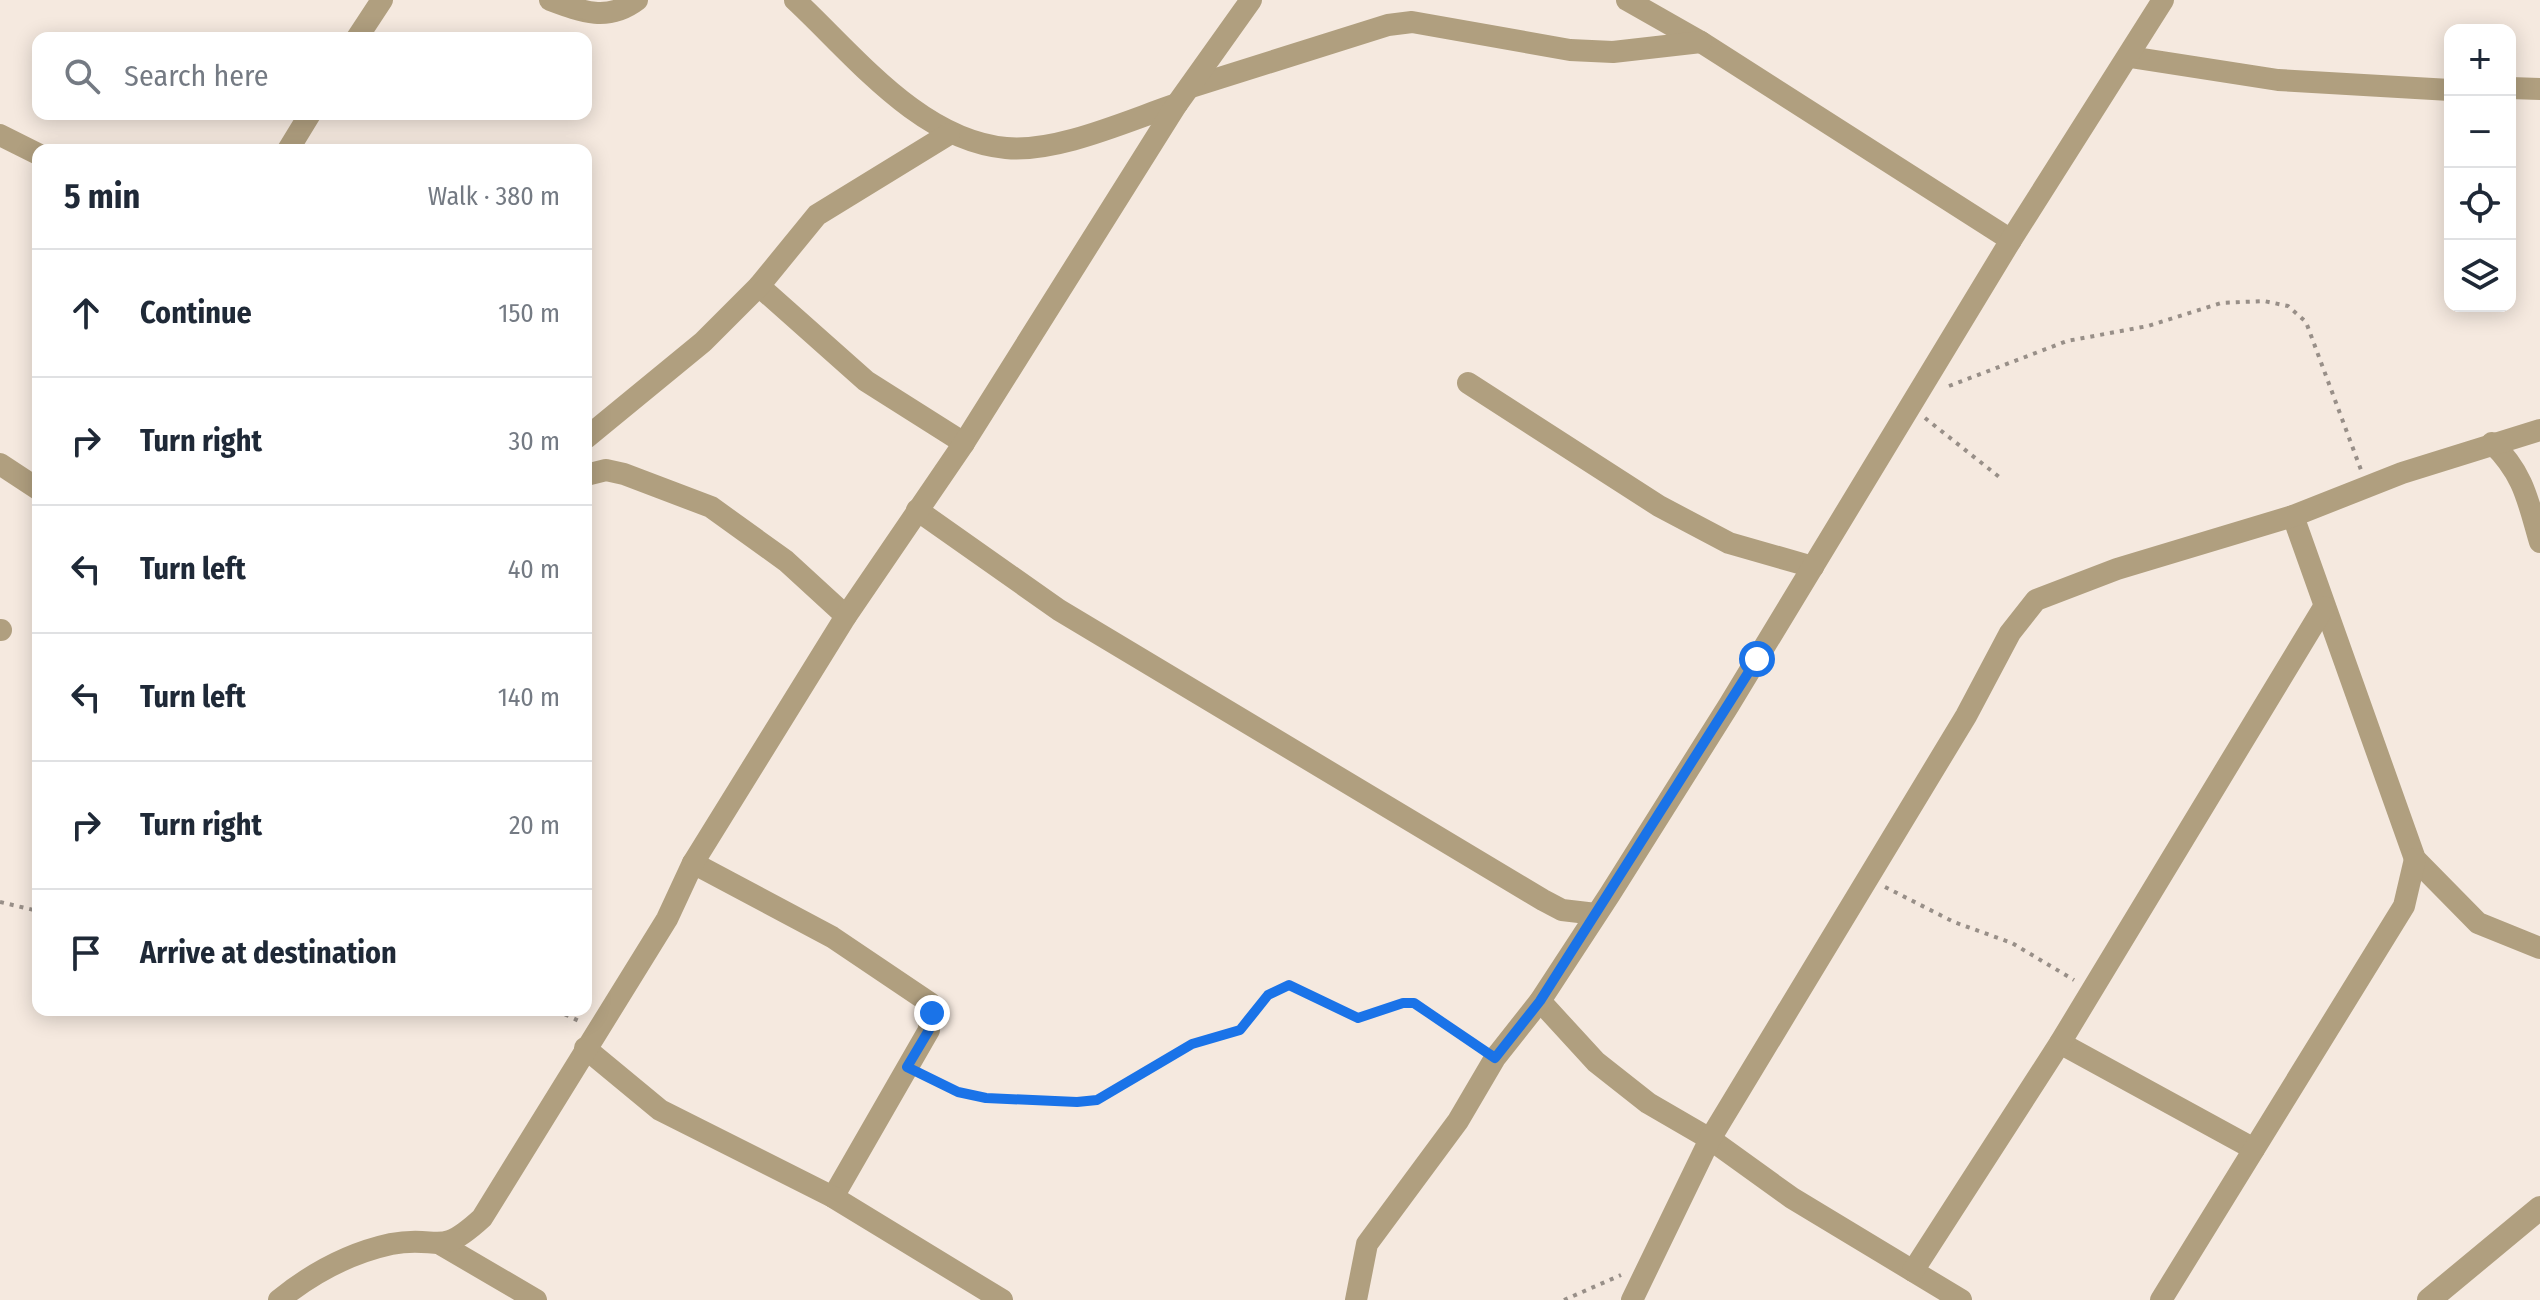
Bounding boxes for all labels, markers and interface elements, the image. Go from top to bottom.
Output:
map controls [2444,24,2516,312]
button: + [2444,24,2516,96]
search box [32,32,592,120]
icon: search [60,54,104,98]
text: Search here [124,58,269,94]
button: − [2444,96,2516,168]
button: locate [2444,168,2516,240]
text: 5 min [64,176,140,217]
text: Walk · 380 m [428,181,560,212]
button: layers [2444,240,2516,312]
icon: ahead [64,291,108,335]
text: Continue [140,295,252,331]
text: 150 m [498,298,560,329]
icon: right [64,419,108,463]
text: Turn right [140,423,262,459]
text: 30 m [509,426,560,457]
icon: left [64,547,108,591]
text: Turn left [140,551,246,587]
text: 40 m [508,554,560,585]
route start [1739,641,1775,677]
icon: left [64,675,108,719]
text: Turn left [140,679,246,715]
text: 140 m [498,682,560,713]
icon: right [64,803,108,847]
text: Turn right [140,807,262,843]
text: 20 m [509,810,560,841]
icon: arrive [64,931,108,975]
text: Arrive at destination [140,935,397,971]
route end [914,995,950,1031]

